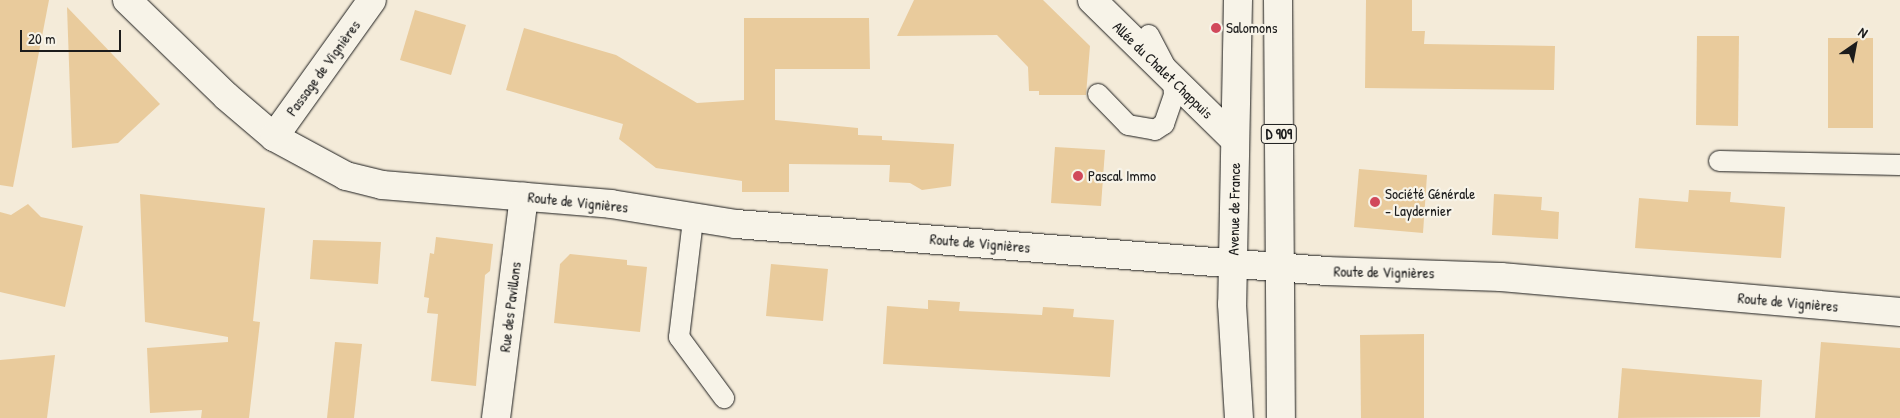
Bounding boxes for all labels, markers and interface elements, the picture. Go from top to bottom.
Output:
street label: Passage de Vignières [282,17,364,119]
street label: Allée du Chalet Chappuis [1109,18,1217,122]
place label: Salomons [1226,19,1278,37]
scale bar [22,20,124,52]
north arrow [1830,20,1880,70]
marker: Salomons [1210,22,1222,34]
text: N [1855,22,1872,42]
text: 20 m [28,28,55,49]
road number: D 909 [1260,122,1298,146]
street label: Avenue de France [1224,163,1244,255]
place label: Pascal Immo [1088,167,1156,185]
marker: Pascal Immo [1072,170,1084,182]
place label: Société Générale - Laydernier [1385,184,1475,219]
street label: Route de Vignières [527,188,629,216]
marker: Société Générale - Laydernier [1369,196,1381,208]
street label: Route de Vignières [929,230,1031,256]
street label: Rue des Pavillons [496,261,524,353]
street label: Route de Vignières [1333,262,1435,282]
street label: Route de Vignières [1737,289,1839,315]

